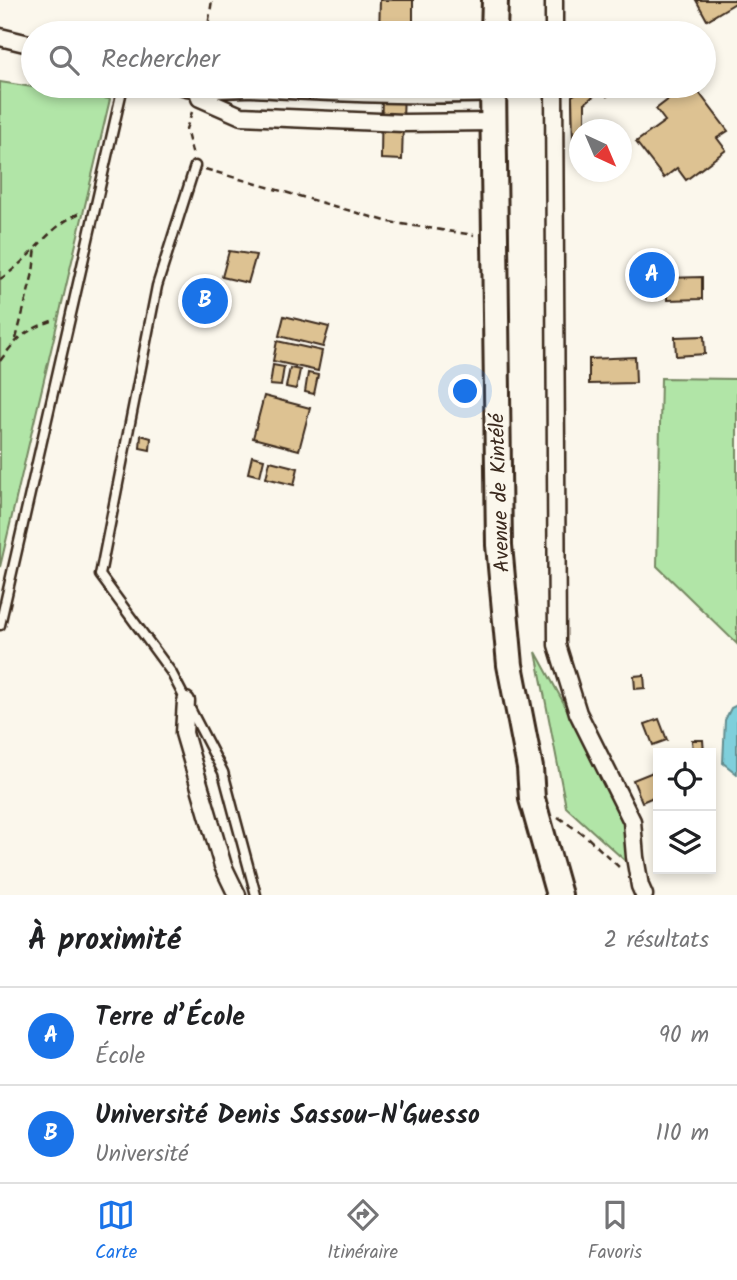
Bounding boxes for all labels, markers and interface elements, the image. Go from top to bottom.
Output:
search box [21,21,716,98]
text: Rechercher [101,39,220,81]
icon: search [45,41,83,79]
north arrow [569,119,632,182]
pin: A [629,249,675,301]
pin: B [182,275,228,327]
your location [448,374,482,408]
street label: Avenue de Kintélé [481,412,520,573]
map controls [653,748,716,874]
button: locate [653,748,716,811]
button: layers [653,811,716,874]
text: À proximité [28,917,181,965]
text: 2 résultats [604,923,709,959]
text: Terre d’École [95,997,245,1039]
text: A [44,1018,58,1054]
text: 90 m [659,1018,709,1054]
text: École [95,1039,145,1075]
text: Université Denis Sassou-N'Guesso [95,1095,480,1137]
text: B [44,1116,58,1152]
text: 110 m [656,1116,709,1152]
text: Université [95,1137,188,1173]
tab: Carte [95,1196,137,1268]
tab: Itinéraire [327,1196,398,1268]
tab: Favoris [588,1196,642,1268]

